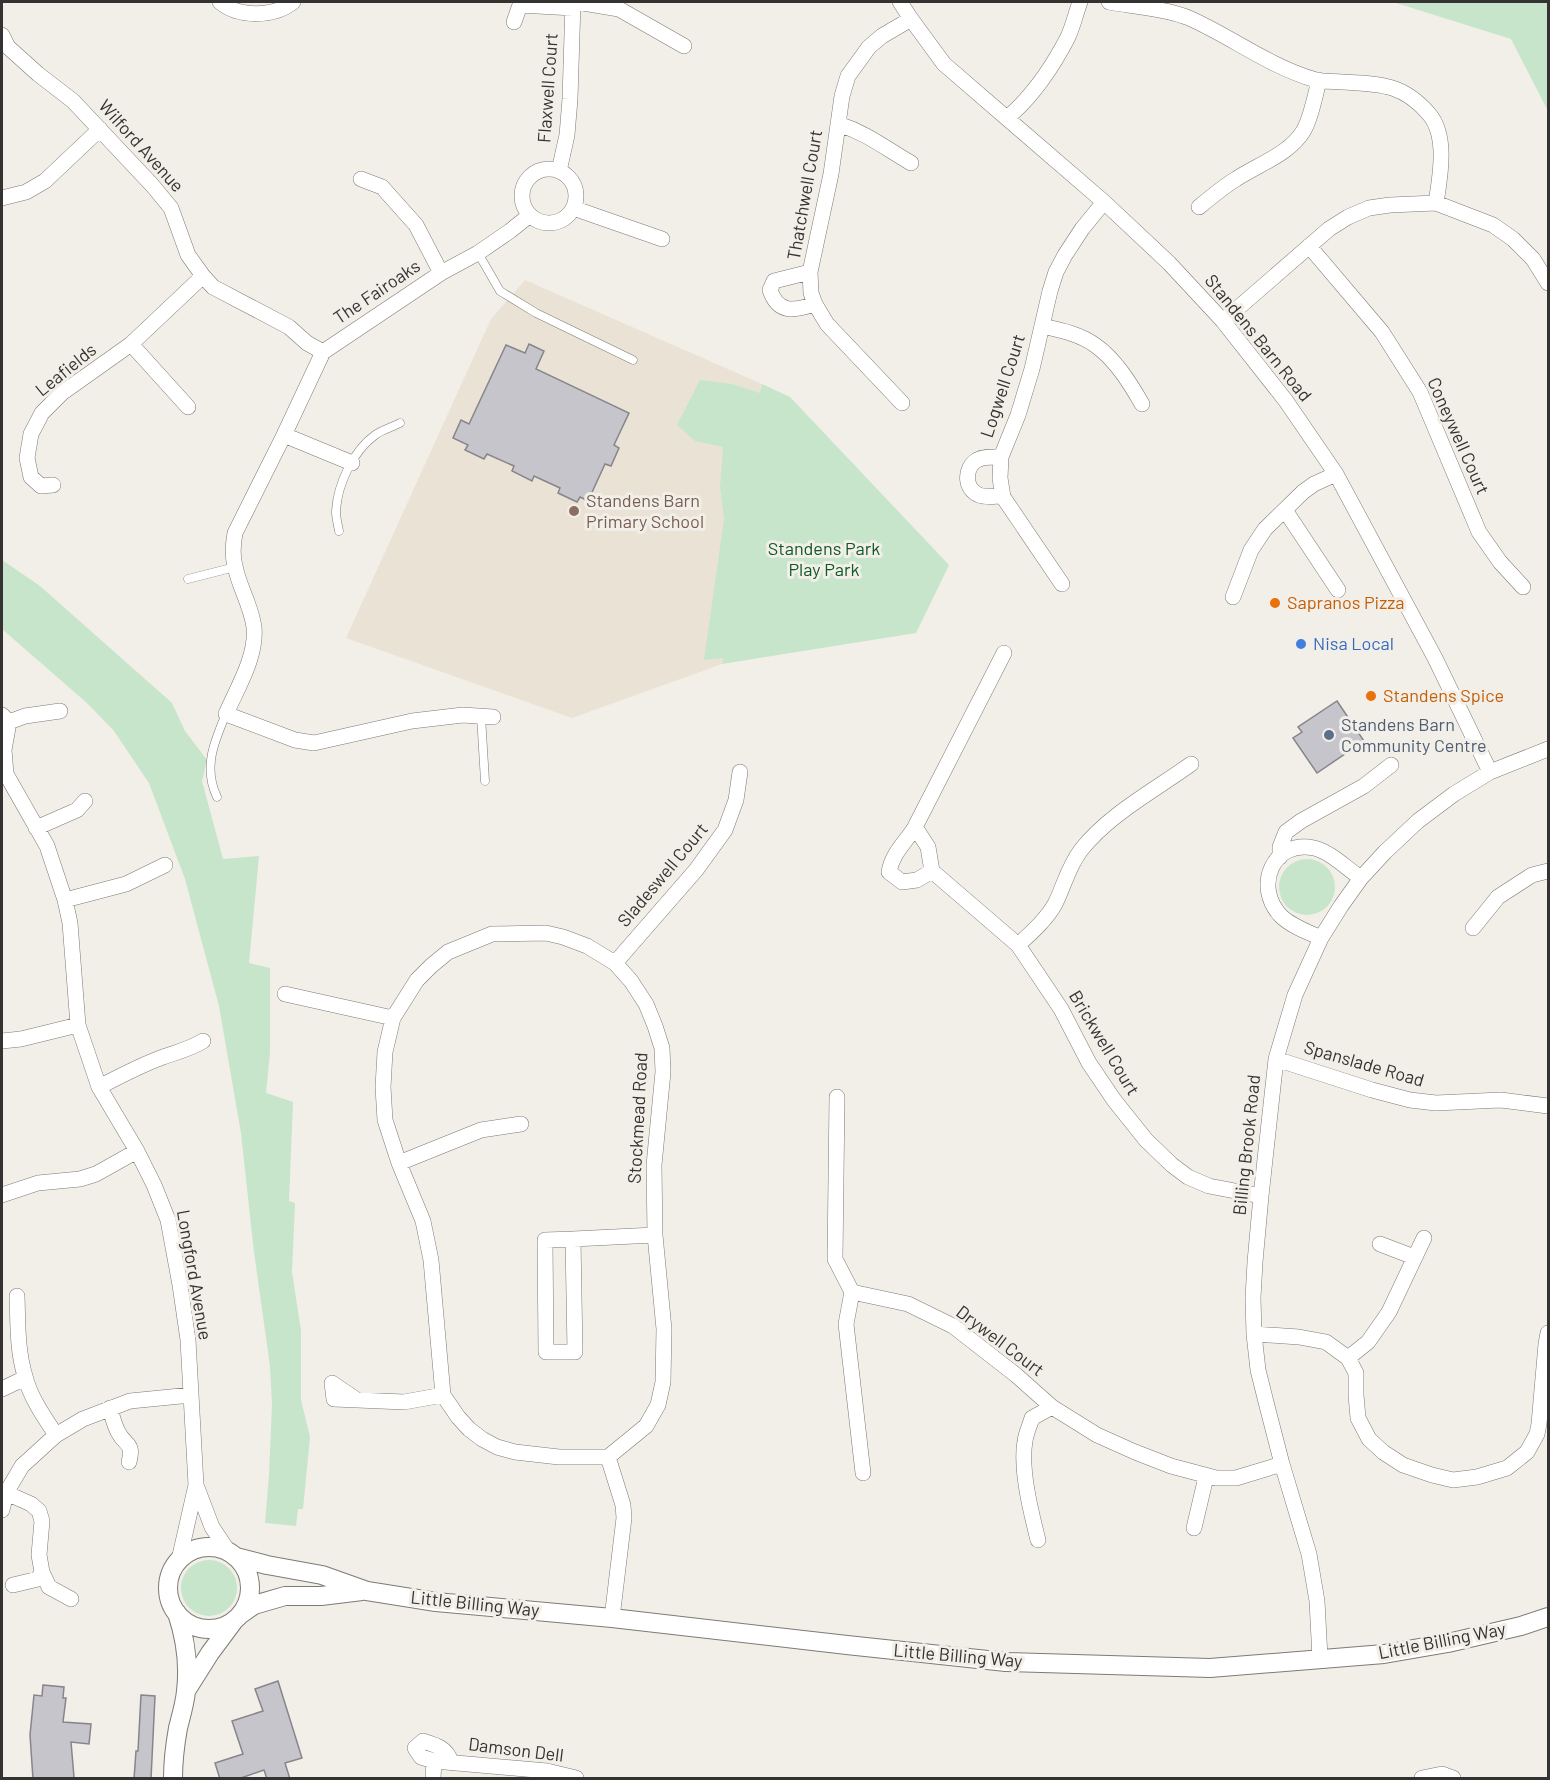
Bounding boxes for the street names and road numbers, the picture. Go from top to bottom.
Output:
street label: Flaxwell Court [532,32,562,144]
street label: Wilford Avenue [94,94,189,196]
street label: Thatchwell Court [782,128,826,262]
street label: The Fairoaks [329,254,424,328]
street label: Standens Barn Road [1201,269,1317,405]
street label: Logwell Court [975,331,1029,440]
street label: Leafields [30,338,100,400]
street label: Coneywell Court [1423,374,1495,498]
street label: Sladeswell Court [612,818,712,931]
street label: Brickwell Court [1065,986,1145,1099]
street label: Spanslade Road [1302,1035,1427,1091]
street label: Stockmead Road [623,1052,651,1184]
street label: Billing Brook Road [1228,1073,1264,1216]
street label: Longford Avenue [173,1208,217,1342]
street label: Drywell Court [952,1300,1049,1380]
street label: Little Billing Way [410,1585,541,1621]
street label: Little Billing Way [1376,1617,1507,1663]
street label: Little Billing Way [893,1638,1023,1672]
street label: Damson Dell [467,1732,565,1766]

